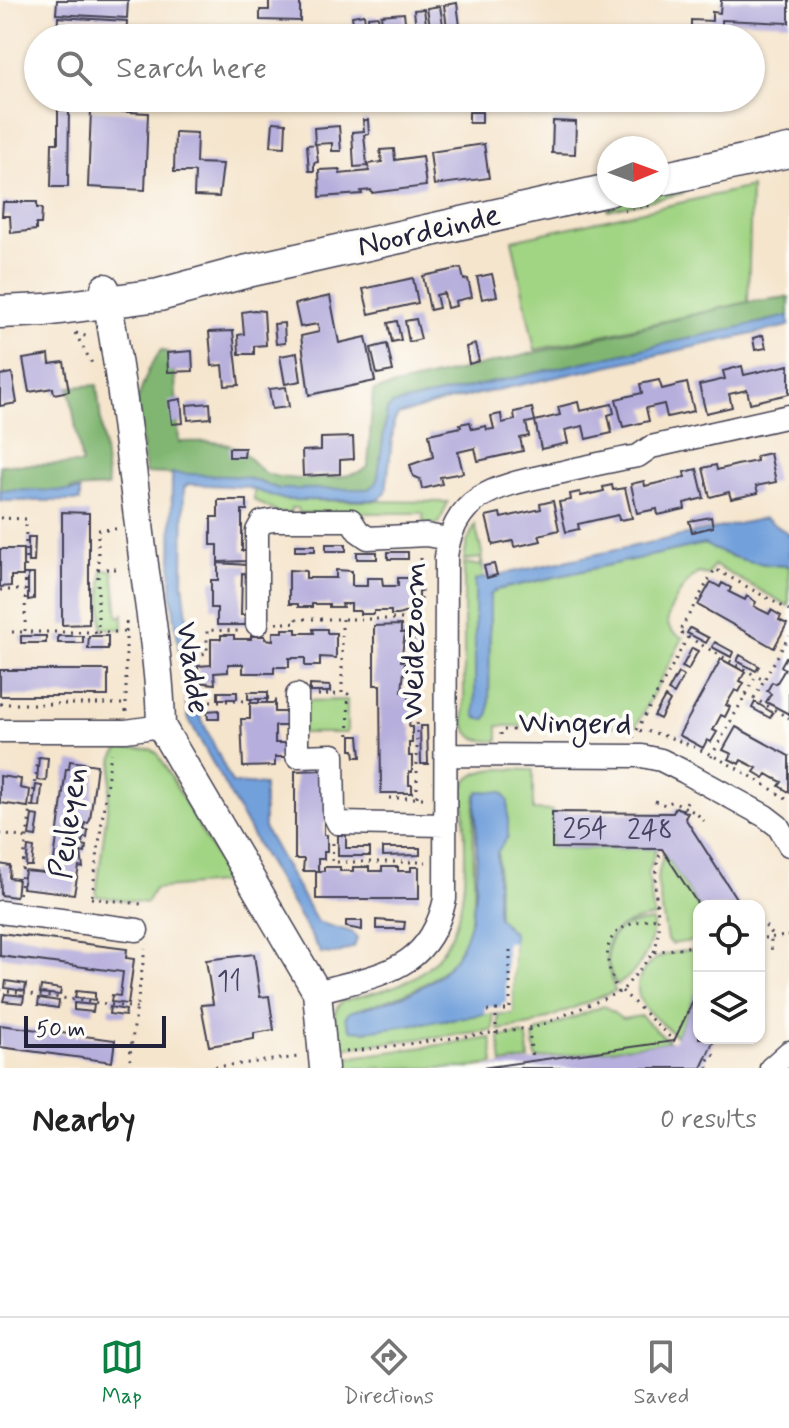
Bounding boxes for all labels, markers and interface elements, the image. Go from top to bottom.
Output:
search box [24,24,765,112]
icon: search [52,46,96,90]
text: Search here [116,49,267,88]
north arrow [597,136,669,208]
street label: Noordeinde [353,194,505,268]
street label: Weidezoom [393,562,435,720]
street label: Wadde [165,619,219,717]
street label: Wingerd [518,702,632,748]
street label: Peuleyen [40,764,98,882]
house number: 254 [562,812,608,849]
house number: 248 [627,813,673,850]
map controls [693,900,765,1044]
button: locate [693,900,765,972]
house number: 11 [217,964,241,1001]
button: layers [693,972,765,1044]
scale bar [24,1012,166,1048]
text: 50 m [36,1016,85,1044]
text: Nearby [32,1098,136,1143]
text: 0 results [660,1103,757,1137]
tab: Map [100,1335,144,1411]
tab: Directions [343,1335,434,1411]
tab: Saved [634,1335,689,1411]

